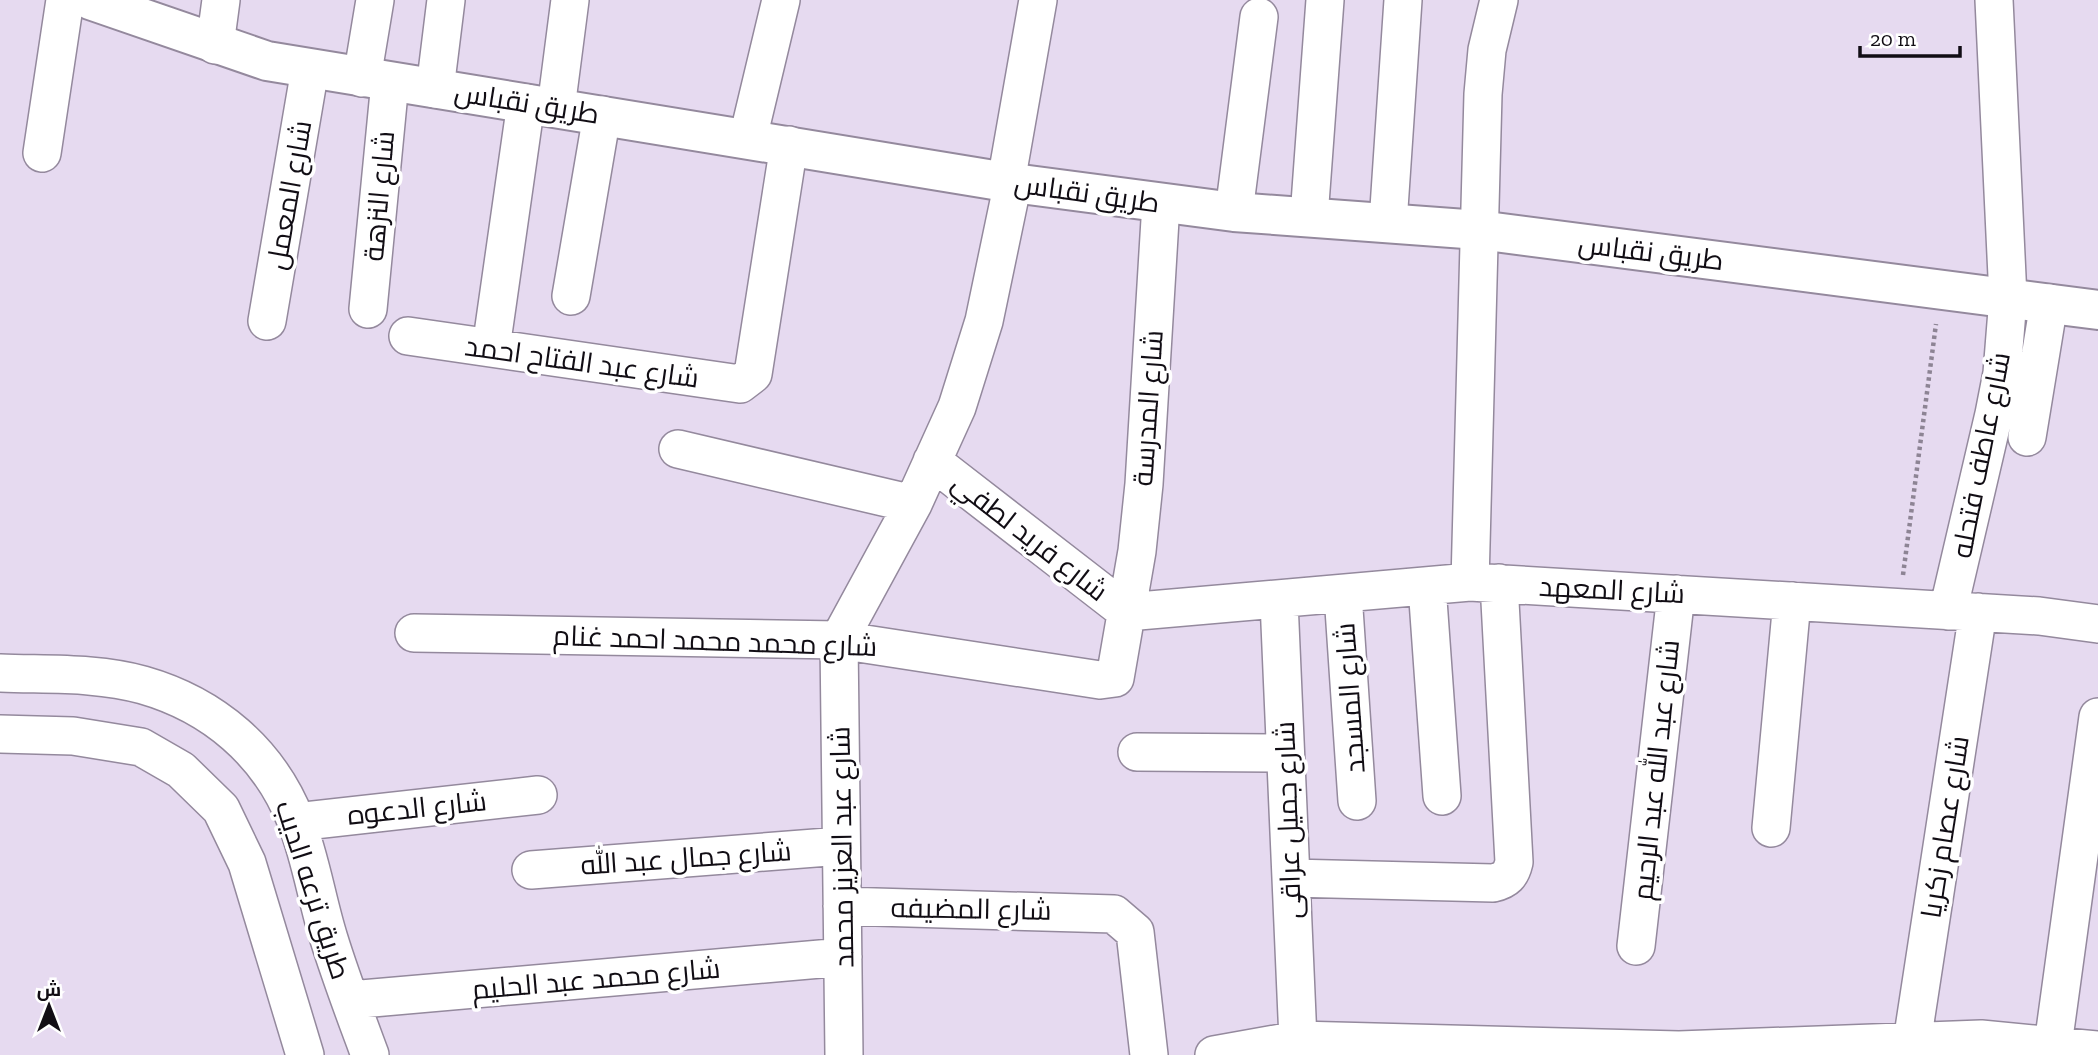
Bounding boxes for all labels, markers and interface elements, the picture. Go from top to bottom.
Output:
scale bar [1860,14,1960,58]
text: 20 m [1870,26,1916,51]
street label: طريق نقباس [452,75,602,131]
street label: شارع المعمل [260,118,320,273]
street label: شارع النزهة [357,129,403,263]
street label: طريق نقباس [1012,166,1162,220]
street label: طريق نقباس [1576,227,1726,277]
street label: شارع عبد الفتاح احمد [463,329,701,397]
street label: شارع المدرسة [1126,329,1172,487]
street label: شارع عاطف فتحله [1945,349,2019,561]
street label: شارع فريد لطفي [943,466,1114,612]
street label: شارع المعهد [1538,570,1686,612]
street label: شارع محمد محمد احمد غنام [552,619,878,666]
street label: شارع المسجد [1328,622,1374,774]
street label: شارع عبد الله عبد الرحيم [1624,638,1689,902]
street label: شارع جميل عراقى [1268,720,1310,919]
street label: شارع عبد العزيز محمد [823,726,863,968]
street label: شارع عصام زكريا [1914,733,1979,921]
street label: شارع الدعوه [346,784,489,834]
street label: طريق ترعه الديب [269,796,357,984]
street label: شارع جمال عبد الله [579,832,793,884]
street label: شارع المضيفه [890,891,1052,929]
street label: شارع محمد عبد الحليم [470,952,722,1009]
north arrow [14,971,84,1041]
text: ش [37,978,61,1001]

